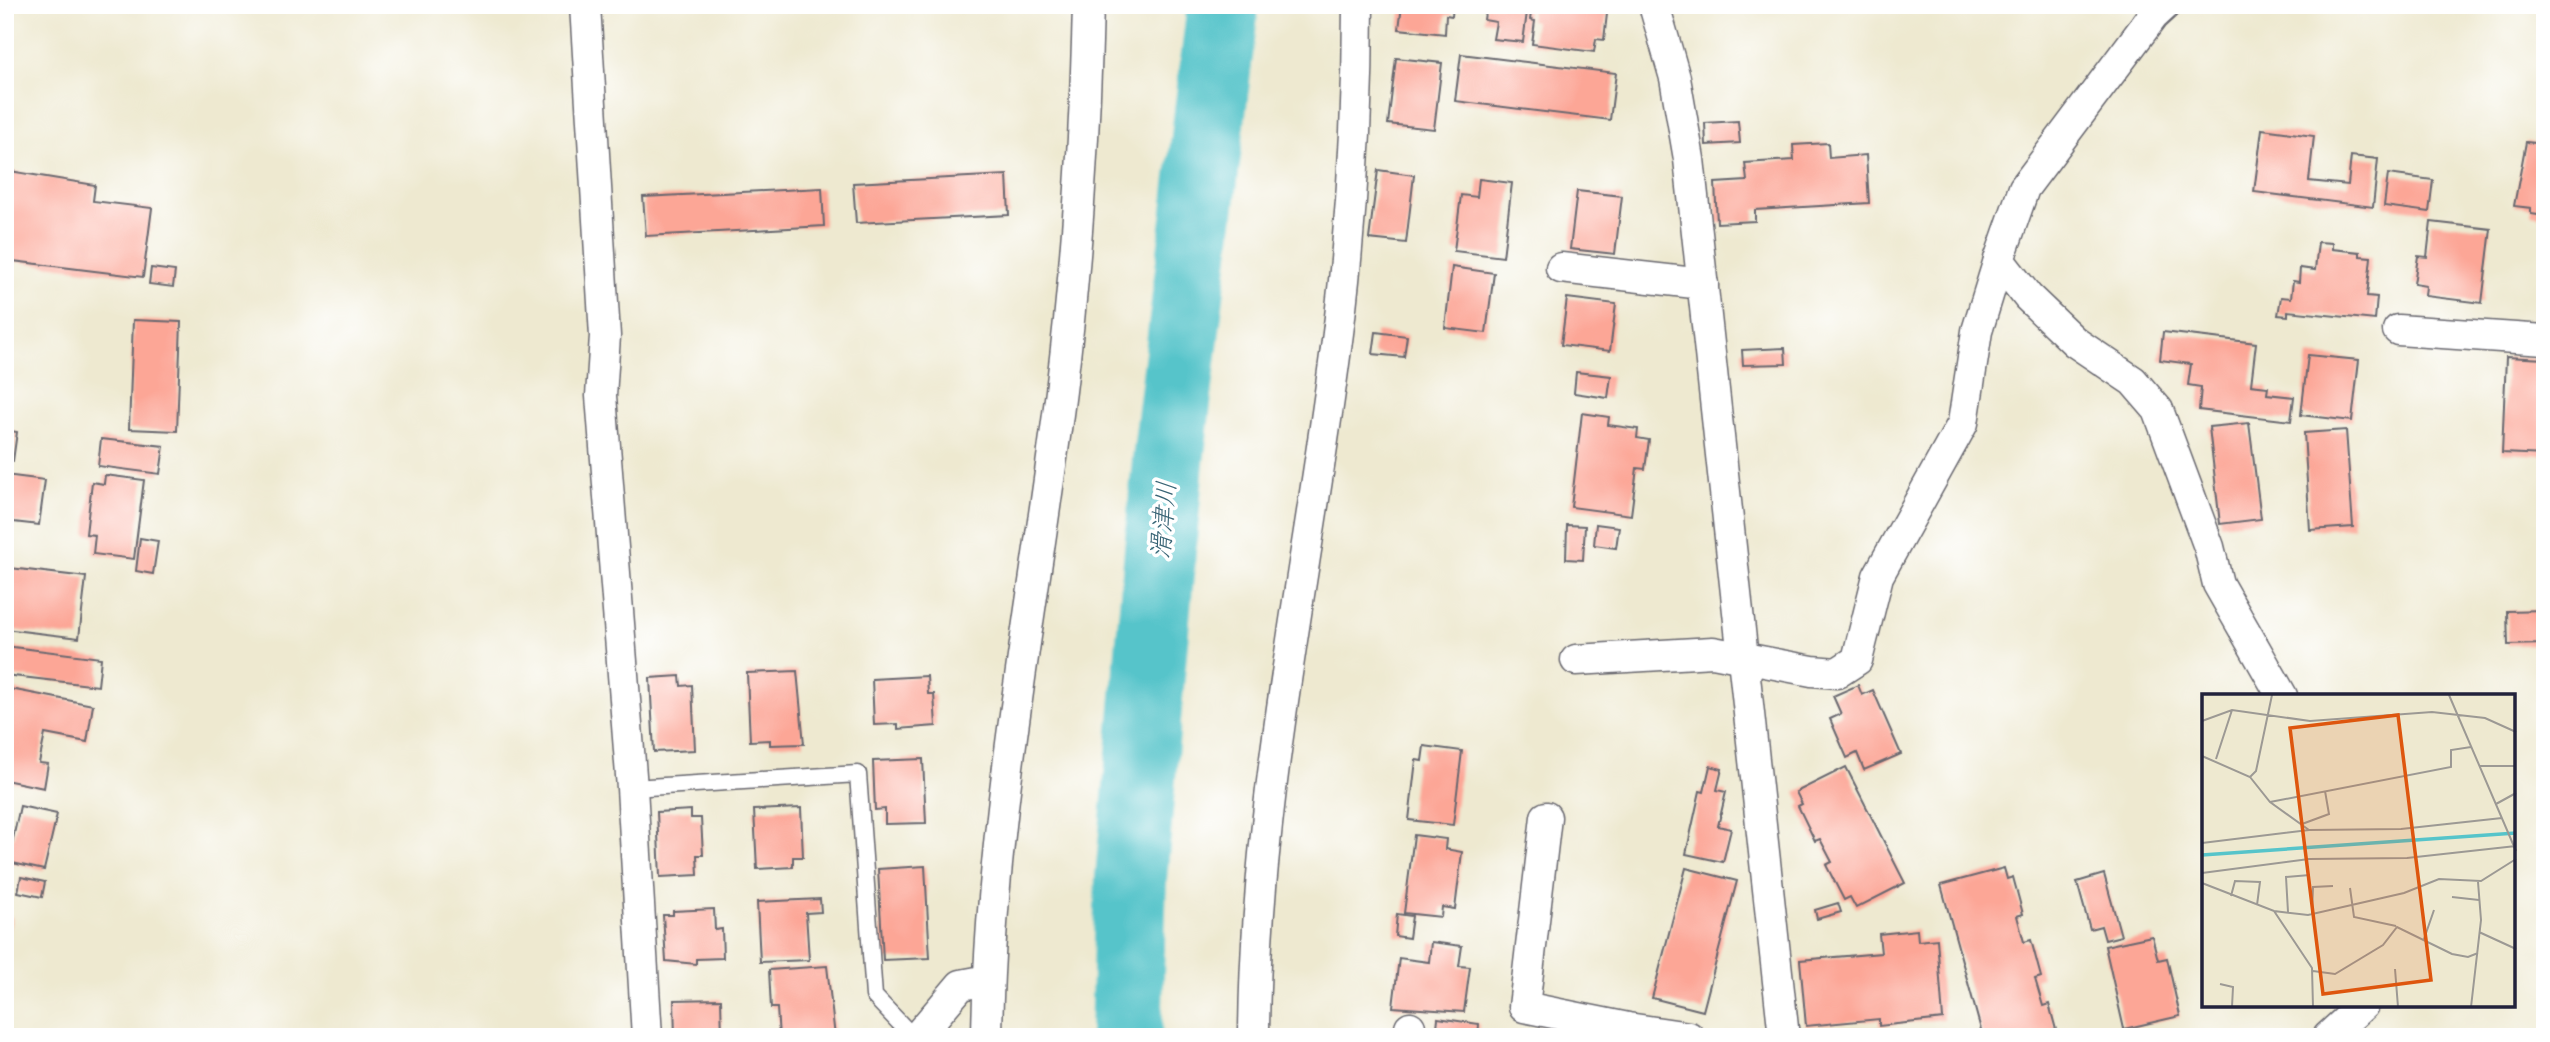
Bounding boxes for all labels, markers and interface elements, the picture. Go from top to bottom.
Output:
water label: 滑津川 [1145,480,1185,561]
inset map [2202,694,2515,1007]

